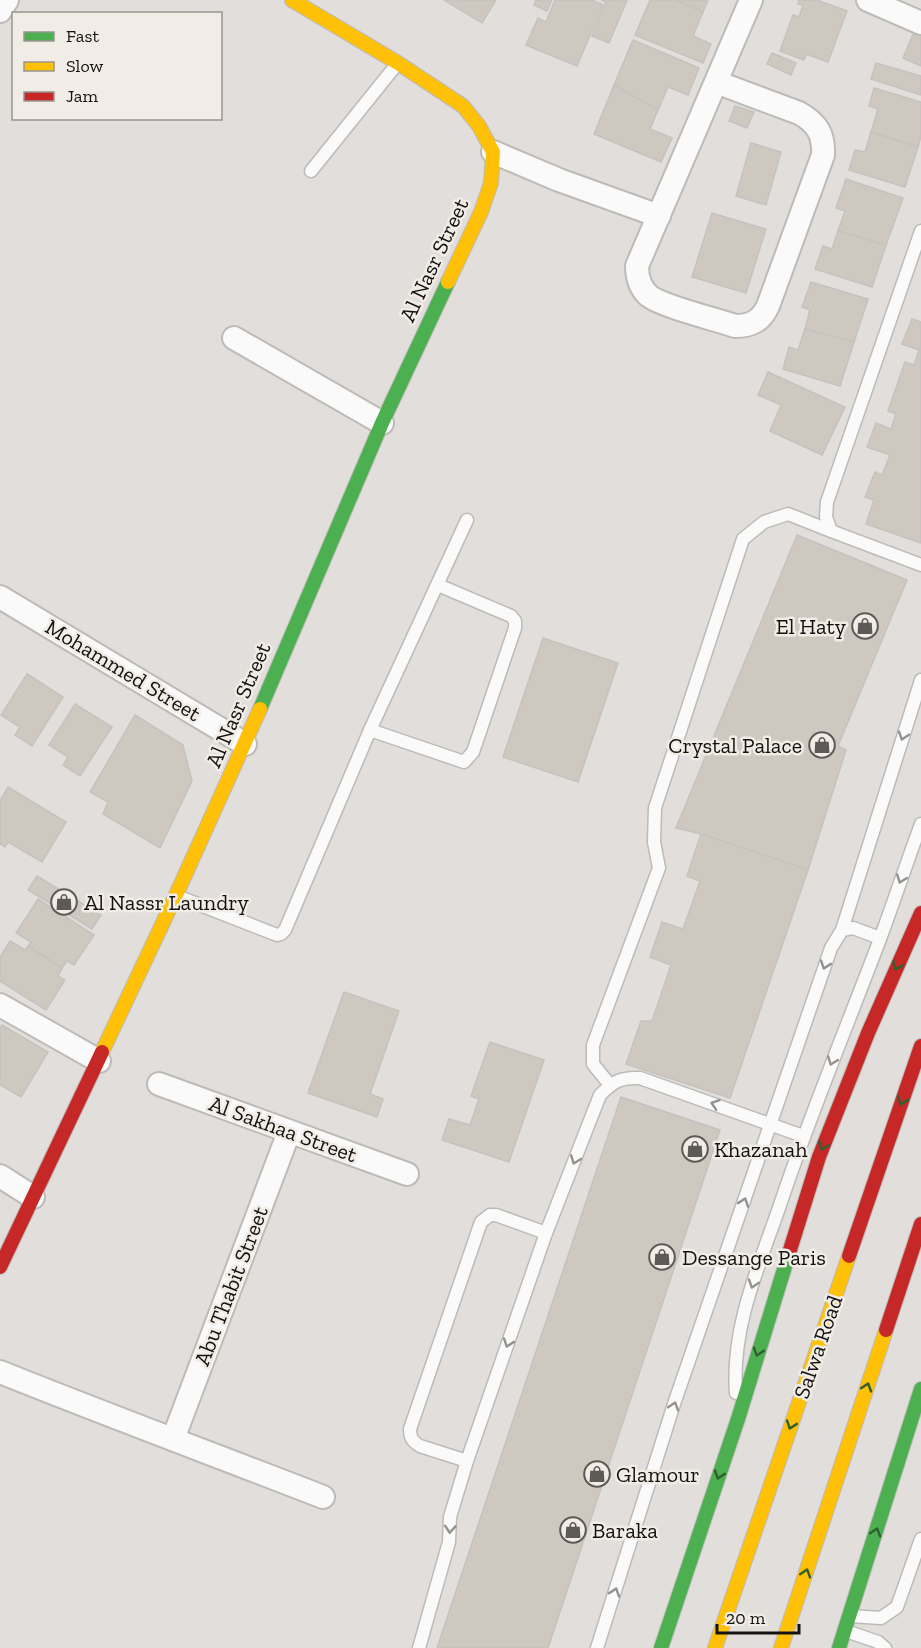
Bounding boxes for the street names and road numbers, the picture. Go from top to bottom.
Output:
street label: Al Nasr Street [394,193,475,326]
street label: Mohammed Street [40,613,206,727]
street label: Al Nasr Street [200,638,277,771]
street label: Al Sakhaa Street [205,1090,361,1169]
street label: Abu Thabit Street [188,1202,274,1370]
street label: Salwa Road [788,1292,848,1402]

